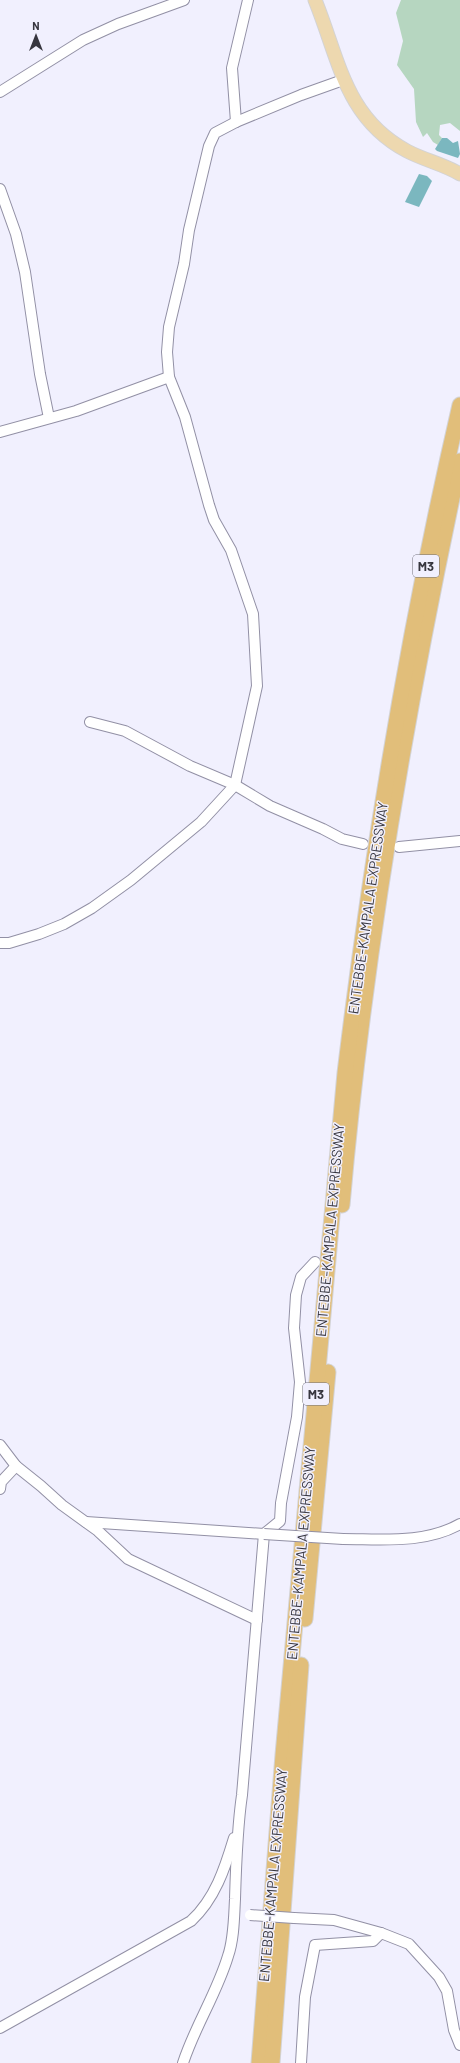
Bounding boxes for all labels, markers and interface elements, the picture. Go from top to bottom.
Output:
north arrow [16,16,56,56]
text: N [32,19,40,32]
road number: M3 [413,555,439,577]
street label: ENTEBBE-KAMPALA EXPRESSWAY [344,801,391,1015]
street label: ENTEBBE-KAMPALA EXPRESSWAY [312,1122,347,1337]
road number: M3 [303,1383,329,1405]
street label: ENTEBBE-KAMPALA EXPRESSWAY [283,1445,318,1660]
street label: ENTEBBE-KAMPALA EXPRESSWAY [255,1767,290,1982]

